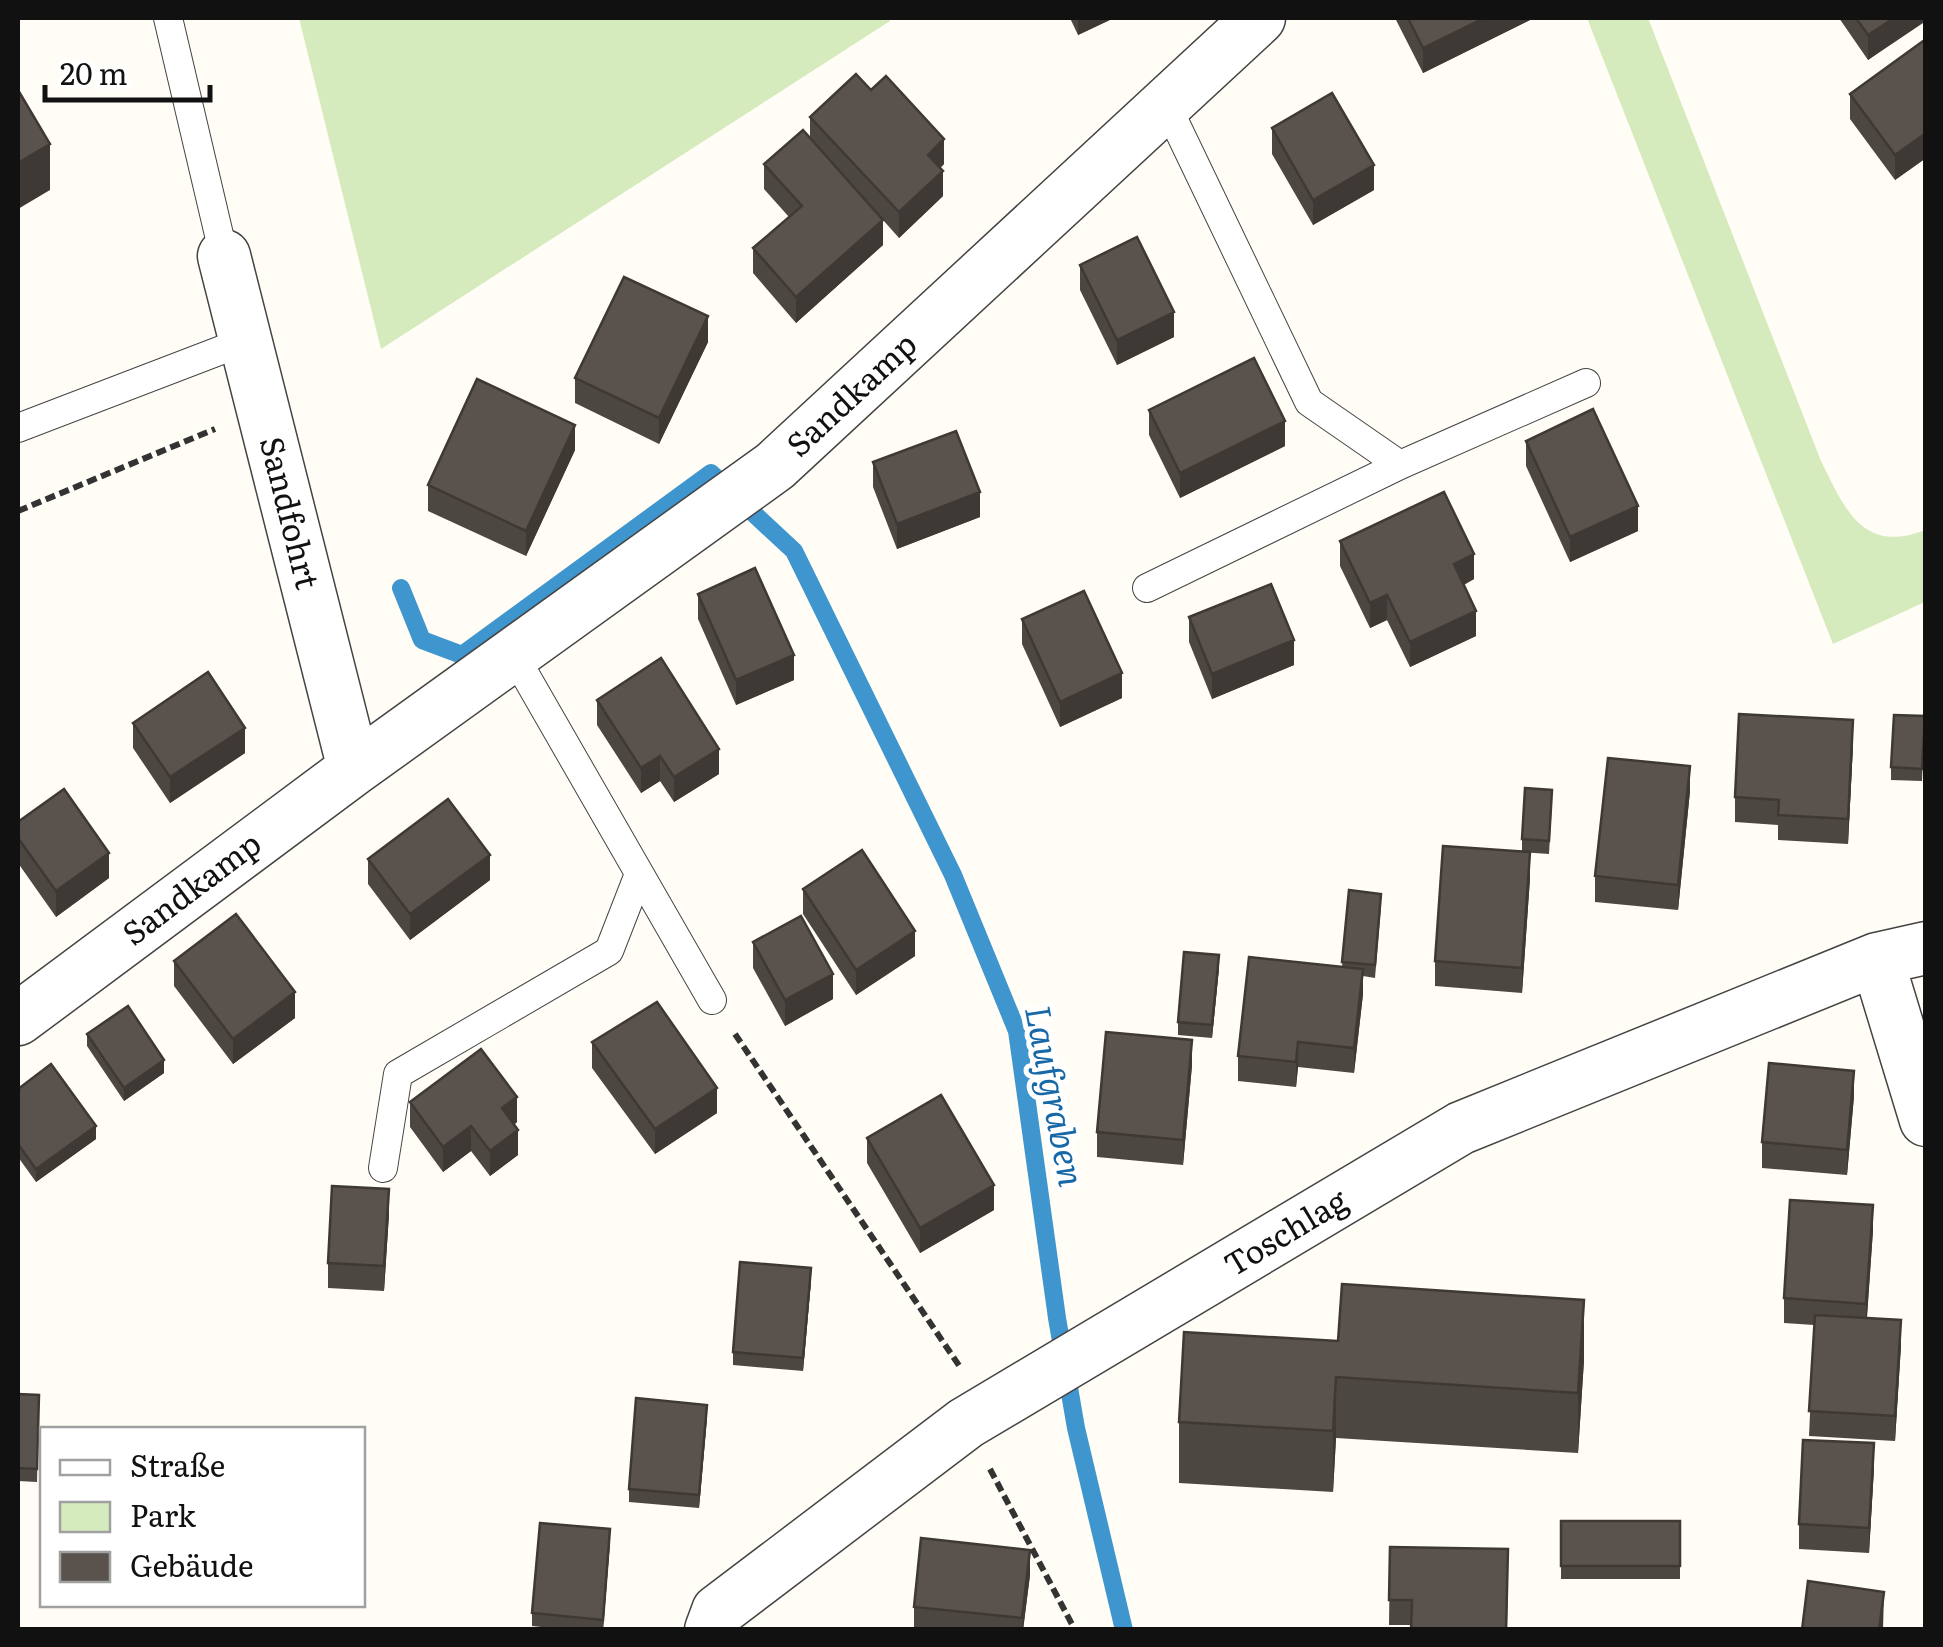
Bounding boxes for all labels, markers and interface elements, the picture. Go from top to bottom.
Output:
scale bar [45,40,210,102]
text: 20 m [60,50,128,94]
street label: Sandkamp [774,320,926,466]
street label: Sandfohrt [250,431,334,594]
street label: Sandkamp [111,818,270,955]
water label: Laufgraben [1014,1001,1100,1190]
street label: Toschlag [1213,1175,1356,1286]
legend [40,1427,365,1607]
text: Straße [130,1442,225,1486]
text: Park [130,1492,197,1536]
text: Gebäude [130,1542,253,1586]

